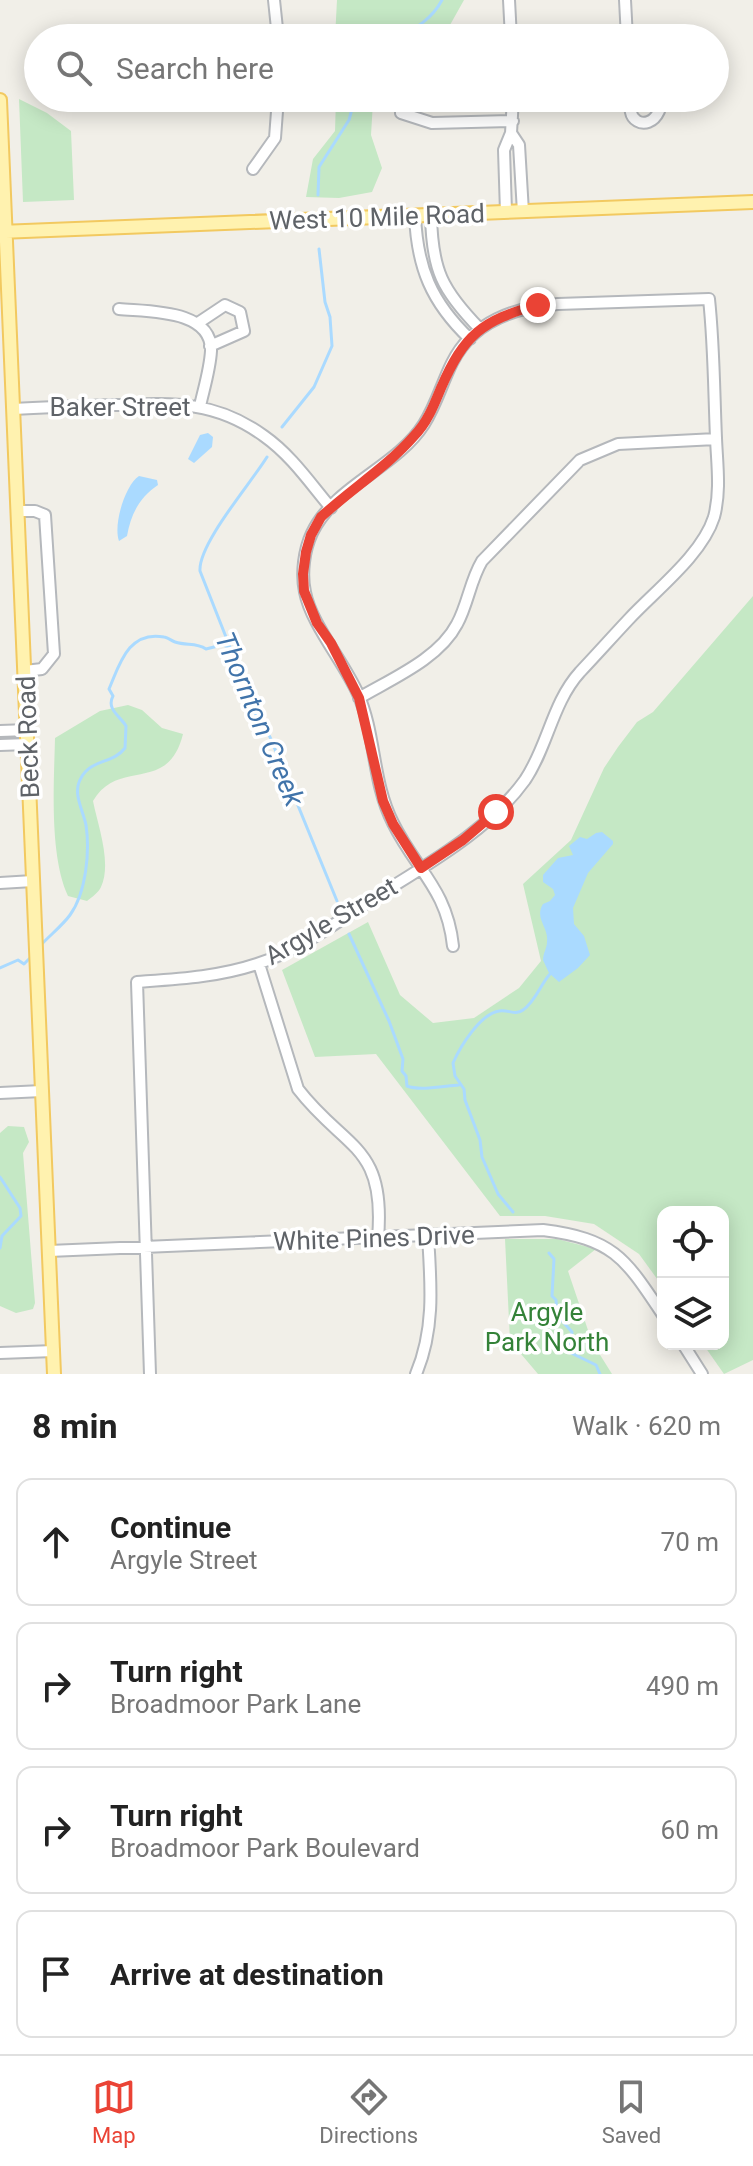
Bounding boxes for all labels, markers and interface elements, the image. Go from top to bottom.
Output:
search box [24,24,729,112]
icon: search [52,46,96,90]
text: Search here [116,51,274,86]
street label: West 10 Mile Road [269,198,485,236]
route end [520,287,556,323]
street label: Baker Street [50,392,190,422]
water label: Thornton Creek [208,627,312,812]
street label: Beck Road [11,675,45,799]
route start [478,794,514,830]
street label: Argyle Street [260,871,402,971]
map controls [657,1206,729,1350]
button: locate [657,1206,729,1278]
street label: White Pines Drive [273,1219,475,1257]
button: layers [657,1278,729,1350]
park label: Argyle Park North [485,1297,609,1357]
text: 8 min [32,1406,117,1446]
text: Walk · 620 m [572,1411,721,1441]
text: Continue [110,1510,231,1545]
icon: ahead [34,1520,78,1564]
text: 70 m [661,1527,719,1557]
text: Argyle Street [110,1545,258,1575]
text: Turn right [110,1654,243,1689]
icon: right [34,1664,78,1708]
text: 490 m [646,1671,719,1701]
text: Broadmoor Park Lane [110,1689,361,1719]
text: Turn right [110,1798,243,1833]
icon: right [34,1808,78,1852]
text: 60 m [661,1815,719,1845]
text: Broadmoor Park Boulevard [110,1833,420,1863]
icon: arrive [34,1952,78,1996]
text: Arrive at destination [110,1957,384,1992]
tab: Map [92,2075,136,2148]
tab: Directions [319,2075,418,2148]
tab: Saved [602,2075,661,2148]

